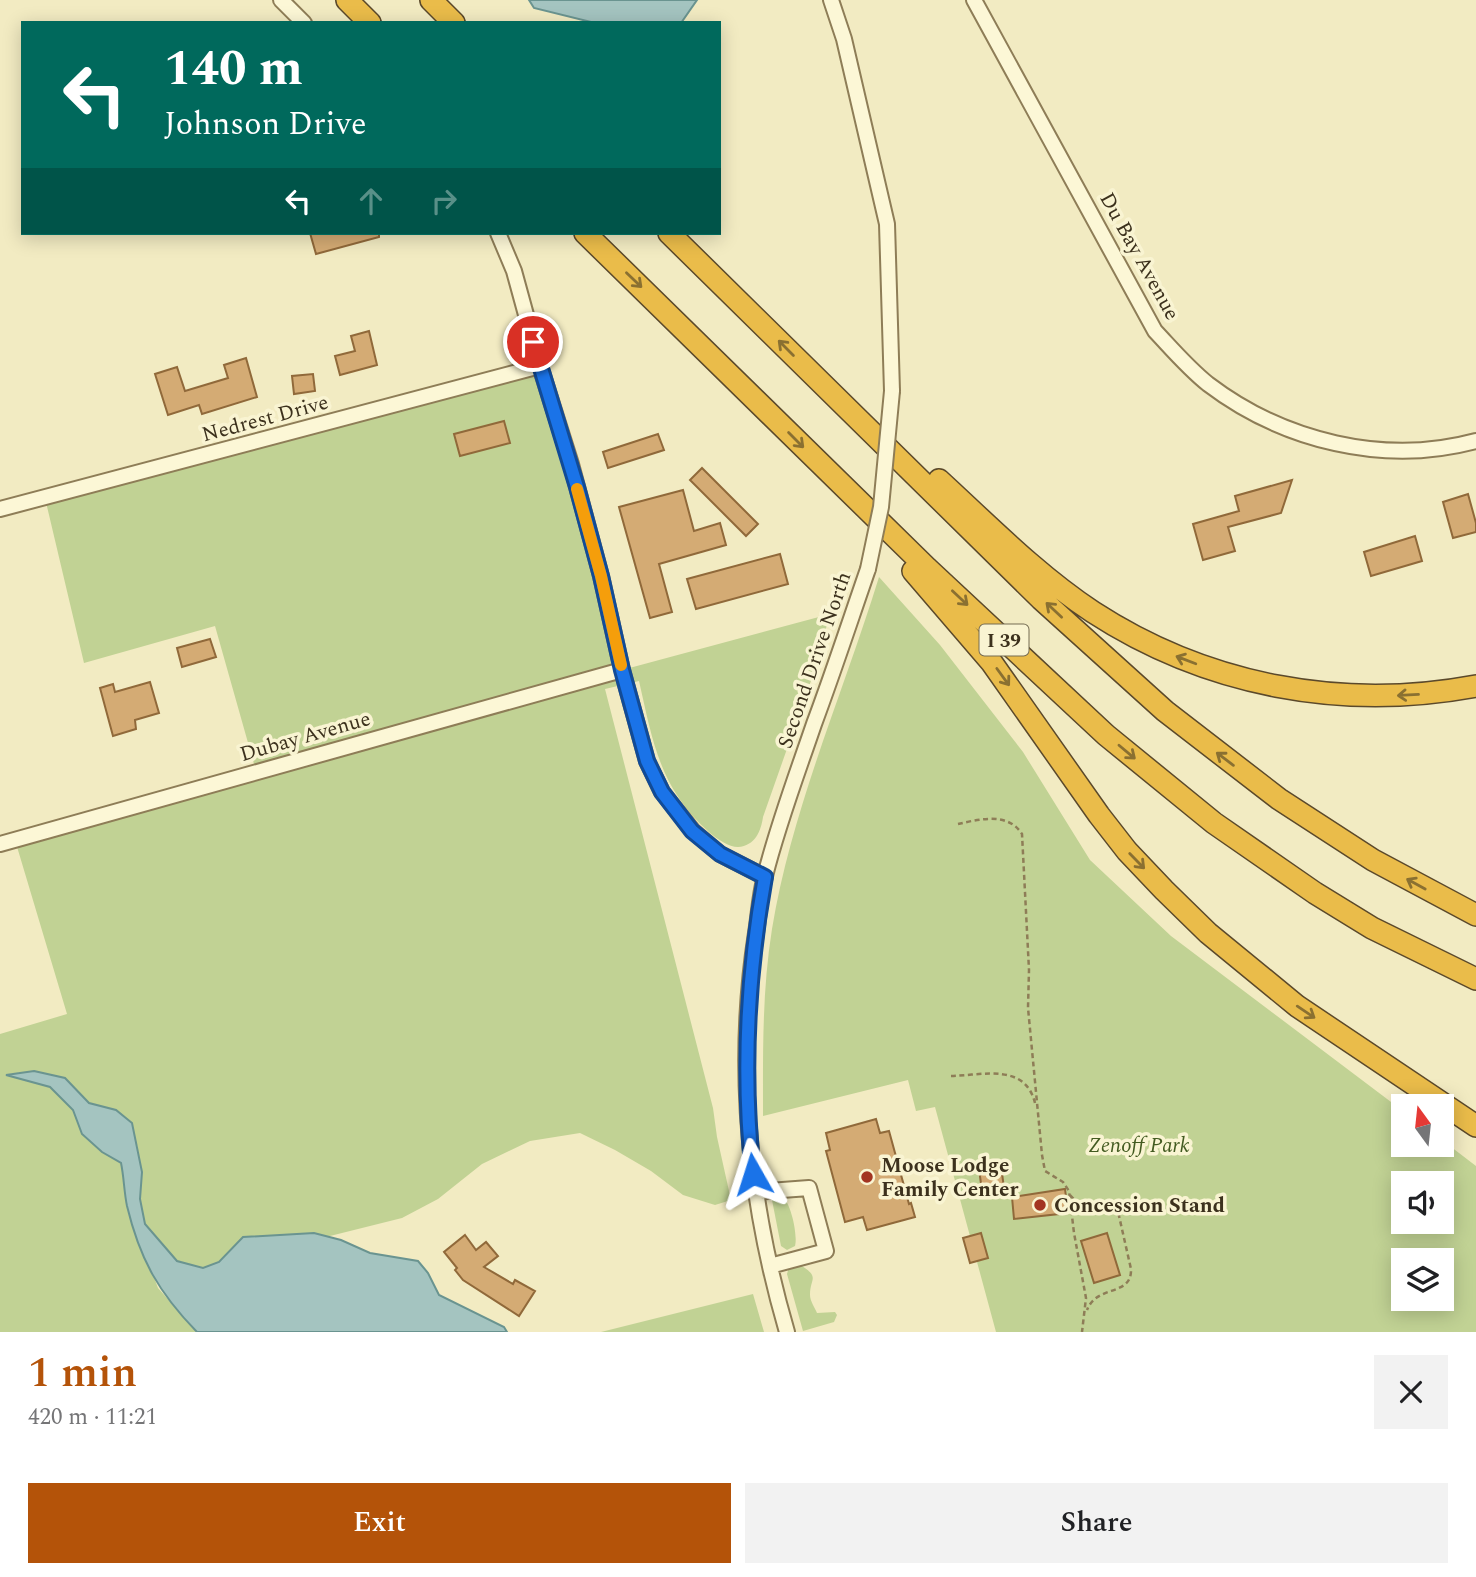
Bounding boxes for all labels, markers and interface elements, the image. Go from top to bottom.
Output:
text: 140 m [164,32,303,107]
icon: left [49,49,140,140]
text: Johnson Drive [164,100,366,149]
icon: left [279,182,317,220]
icon: ahead [352,182,390,220]
icon: right [425,182,463,220]
street label: Du Bay Avenue [1091,187,1188,326]
one-way arrow [626,272,643,289]
pin [503,312,563,372]
icon: arrive [514,323,552,361]
one-way arrow [778,340,795,357]
street label: Nedrest Drive [198,387,332,451]
one-way arrow [788,431,805,448]
street label: Second Drive North [770,568,860,753]
one-way arrow [951,590,968,607]
one-way arrow [1046,602,1063,619]
road number: I 39 [979,624,1028,656]
one-way arrow [1175,653,1197,665]
one-way arrow [995,668,1010,687]
one-way arrow [1398,689,1420,702]
street label: Dubay Avenue [236,703,374,771]
one-way arrow [1118,744,1136,760]
one-way arrow [1217,752,1235,767]
one-way arrow [1128,852,1145,869]
one-way arrow [1406,877,1426,891]
one-way arrow [1296,1005,1316,1019]
north arrow [1391,1094,1454,1157]
map controls [1391,1094,1454,1311]
park label: Zenoff Park [1088,1130,1190,1162]
position arrow [716,1137,790,1211]
place label: Moose Lodge Family Center [881,1150,1018,1206]
marker: Moose Lodge Family Center [859,1169,875,1185]
button: sound [1391,1171,1454,1234]
place label: Concession Stand [1054,1190,1225,1222]
marker: Concession Stand [1032,1197,1048,1213]
button: layers [1391,1248,1454,1311]
text: 1 min [28,1342,137,1405]
button: close [1374,1355,1448,1429]
text: 420 m · 11:21 [28,1400,157,1435]
button: Exit [28,1483,731,1563]
button: Share [745,1483,1448,1563]

